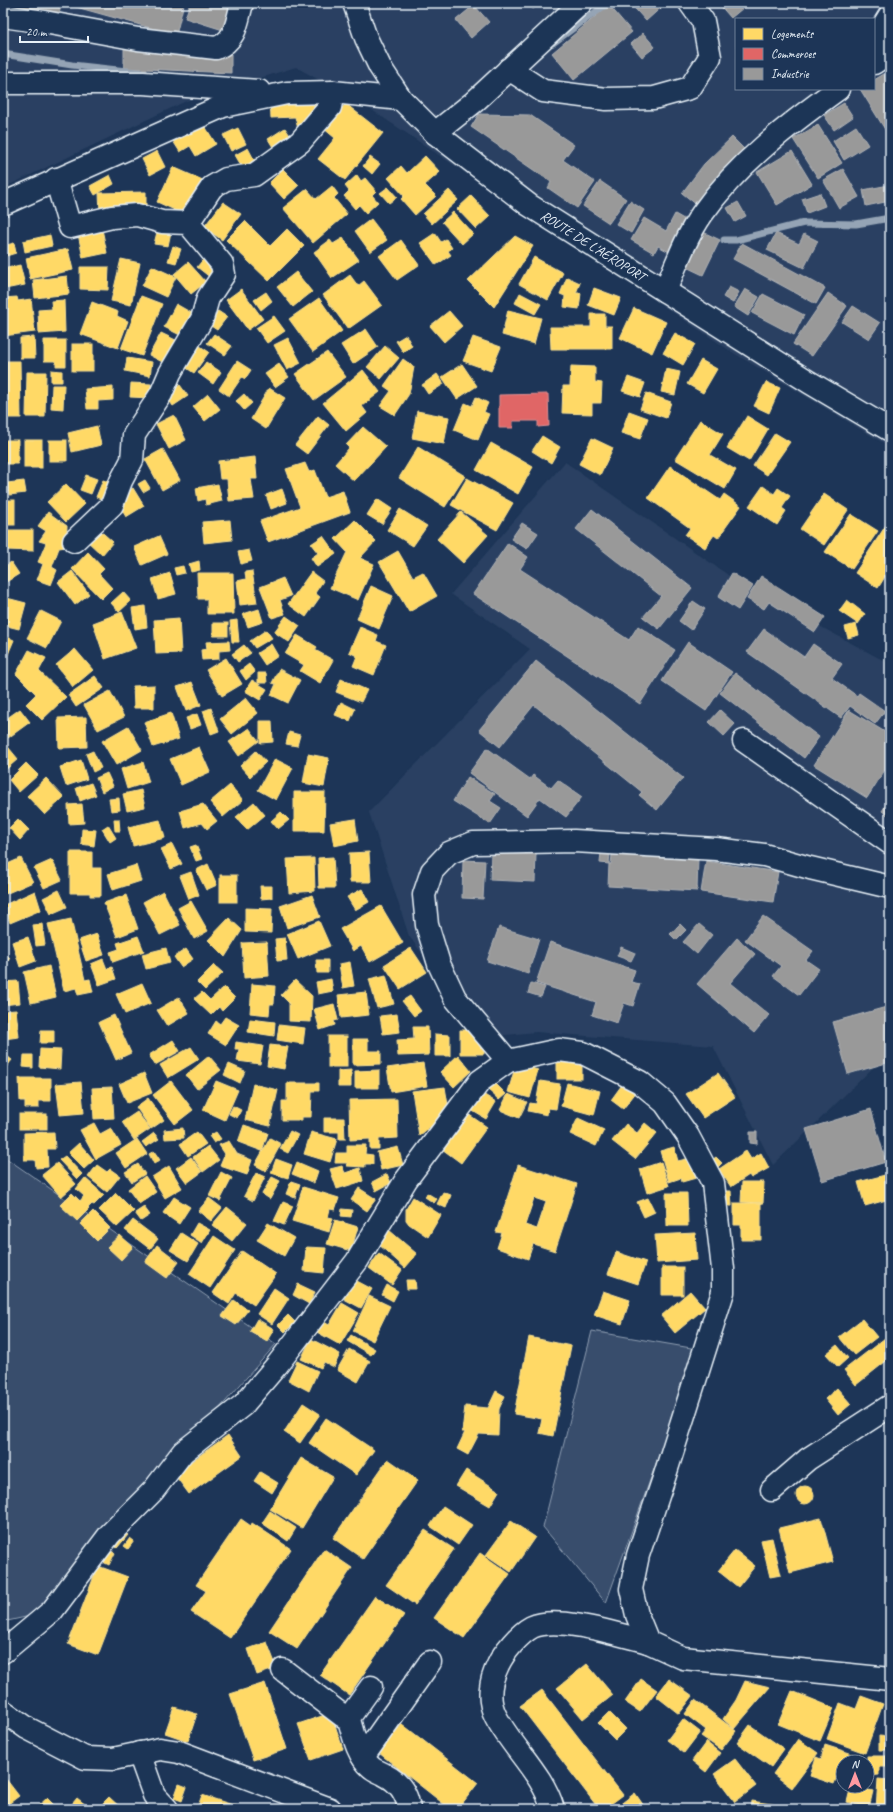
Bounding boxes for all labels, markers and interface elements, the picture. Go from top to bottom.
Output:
scale bar [20,18,88,44]
legend [735,18,875,90]
text: 20 m [26,24,48,40]
text: Logements [771,26,814,42]
text: Commerces [771,46,816,62]
text: Industrie [771,66,810,82]
street label: ROUTE DE L'AÉROPORT [537,207,652,287]
north arrow [835,1754,875,1794]
text: N [852,1757,861,1771]

